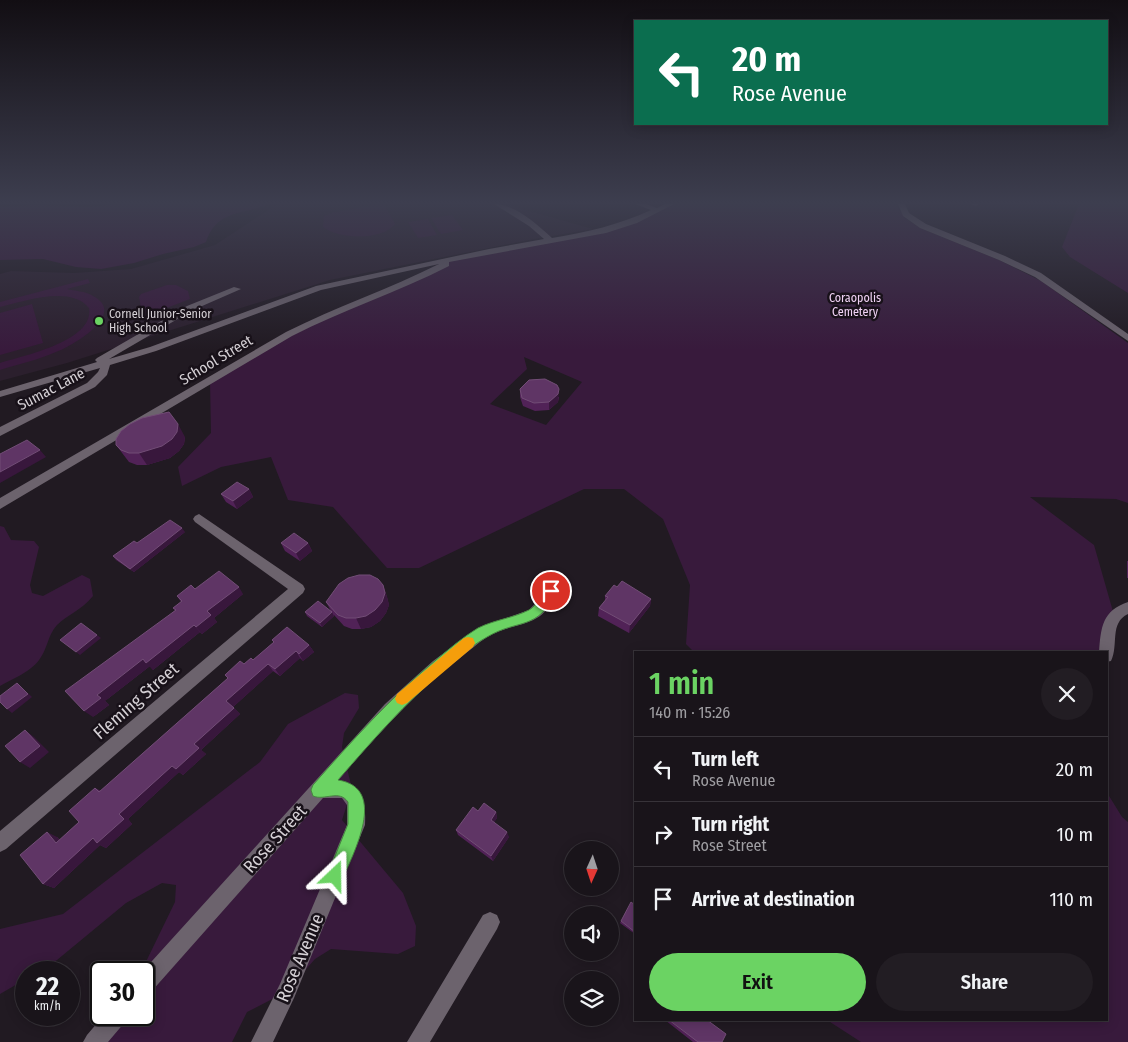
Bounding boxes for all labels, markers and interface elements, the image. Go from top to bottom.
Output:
text: 20 m [732,38,801,80]
icon: left [649,40,714,105]
text: Rose Avenue [732,80,847,107]
park label: Coraopolis Cemetery [829,291,881,319]
place label: Cornell Junior-Senior High School [109,307,212,335]
marker: Cornell Junior-Senior High School [93,315,105,327]
street label: School Street [176,331,256,389]
street label: Sumac Lane [14,364,88,414]
pin [530,570,572,612]
icon: arrive [537,577,565,605]
street label: Fleming Street [89,658,183,744]
text: 1 min [649,666,714,702]
button: close [1041,668,1093,720]
text: 140 m · 15:26 [649,703,730,722]
text: Turn left [692,748,759,771]
icon: left [649,755,677,783]
text: 20 m [1056,758,1093,781]
text: Rose Avenue [692,771,775,790]
street label: Rose Street [239,800,311,878]
text: Turn right [692,813,769,836]
icon: right [649,820,677,848]
text: 10 m [1057,823,1093,846]
text: Rose Street [692,836,767,855]
north arrow [564,841,619,896]
map controls [564,841,619,1026]
position arrow [308,849,360,901]
icon: arrive [649,885,677,913]
text: Arrive at destination [692,888,855,911]
text: 110 m [1049,888,1093,911]
button: sound [564,906,619,961]
street label: Rose Avenue [272,910,329,1006]
button: Exit [649,953,866,1011]
button: Share [876,953,1093,1011]
speed limit sign: 30 [90,961,155,1026]
button: layers [564,971,619,1026]
text: 22 [36,972,59,1002]
text: km/h [34,999,61,1013]

